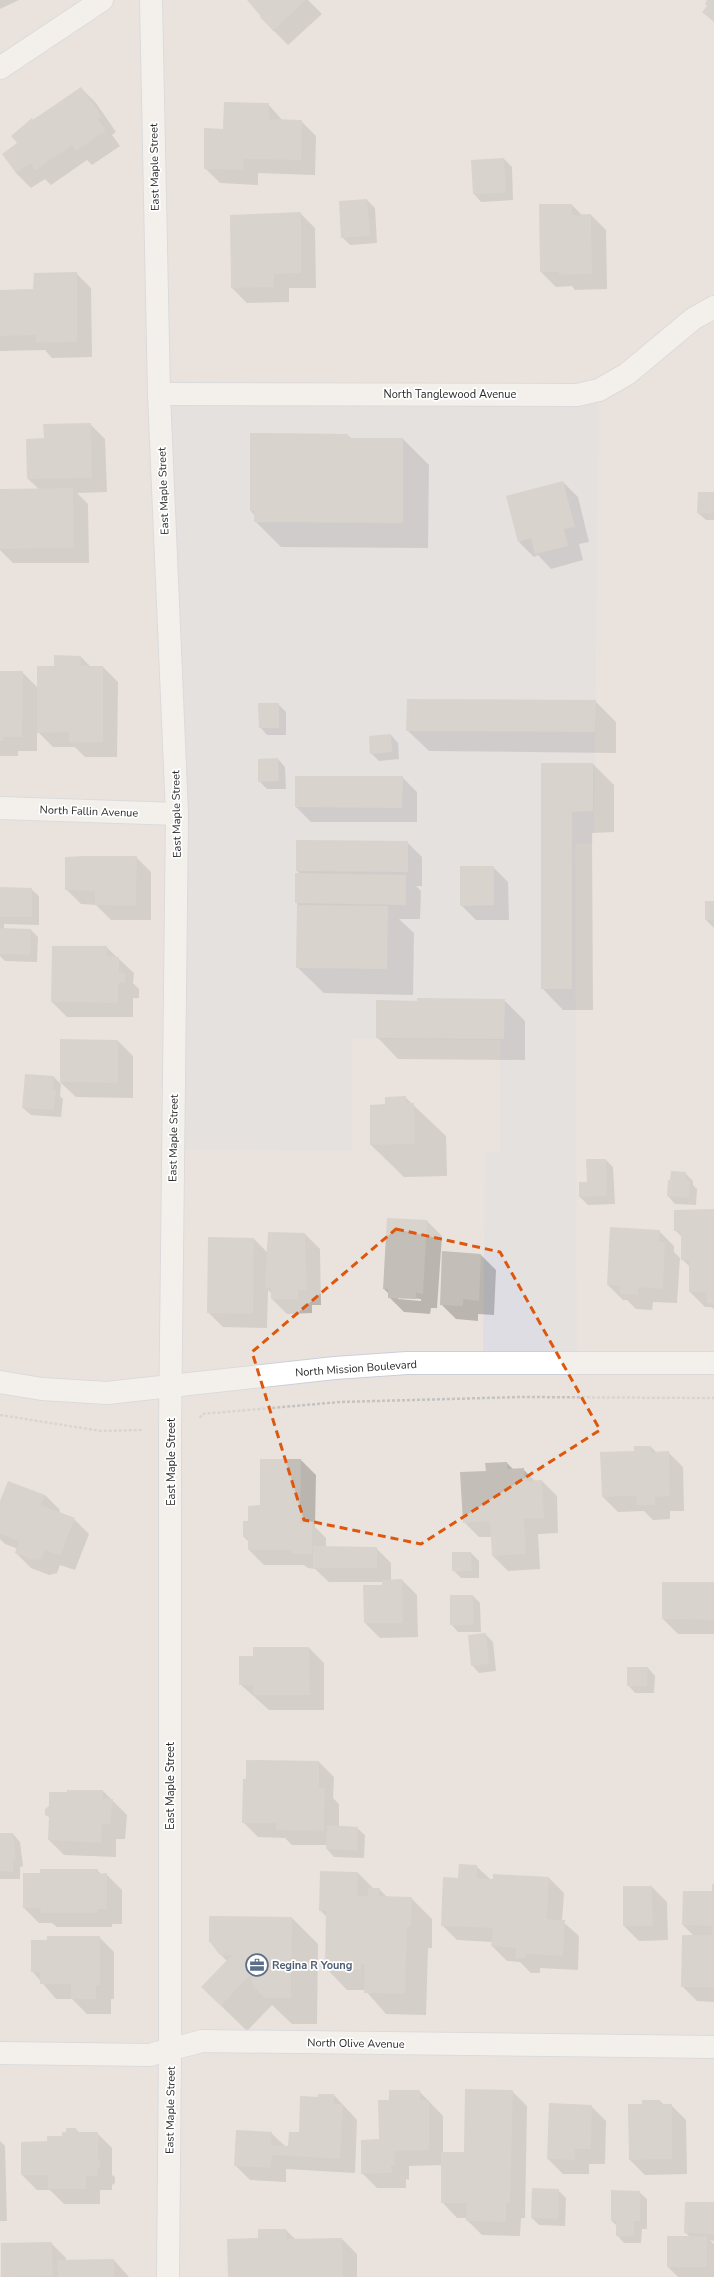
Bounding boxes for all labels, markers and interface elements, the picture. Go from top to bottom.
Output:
street label: East Maple Street [146,123,163,211]
street label: North Tanglewood Avenue [384,387,517,402]
street label: East Maple Street [154,447,173,535]
street label: East Maple Street [168,770,185,858]
street label: North Fallin Avenue [39,802,139,821]
street label: East Maple Street [165,1094,182,1182]
street label: North Mission Boulevard [295,1357,417,1380]
street label: East Maple Street [164,1418,179,1506]
street label: East Maple Street [163,1742,178,1830]
office icon: Regina R Young [244,1952,270,1978]
place label: Regina R Young [272,1958,352,1973]
street label: North Olive Avenue [307,2035,405,2052]
street label: East Maple Street [162,2066,179,2154]

